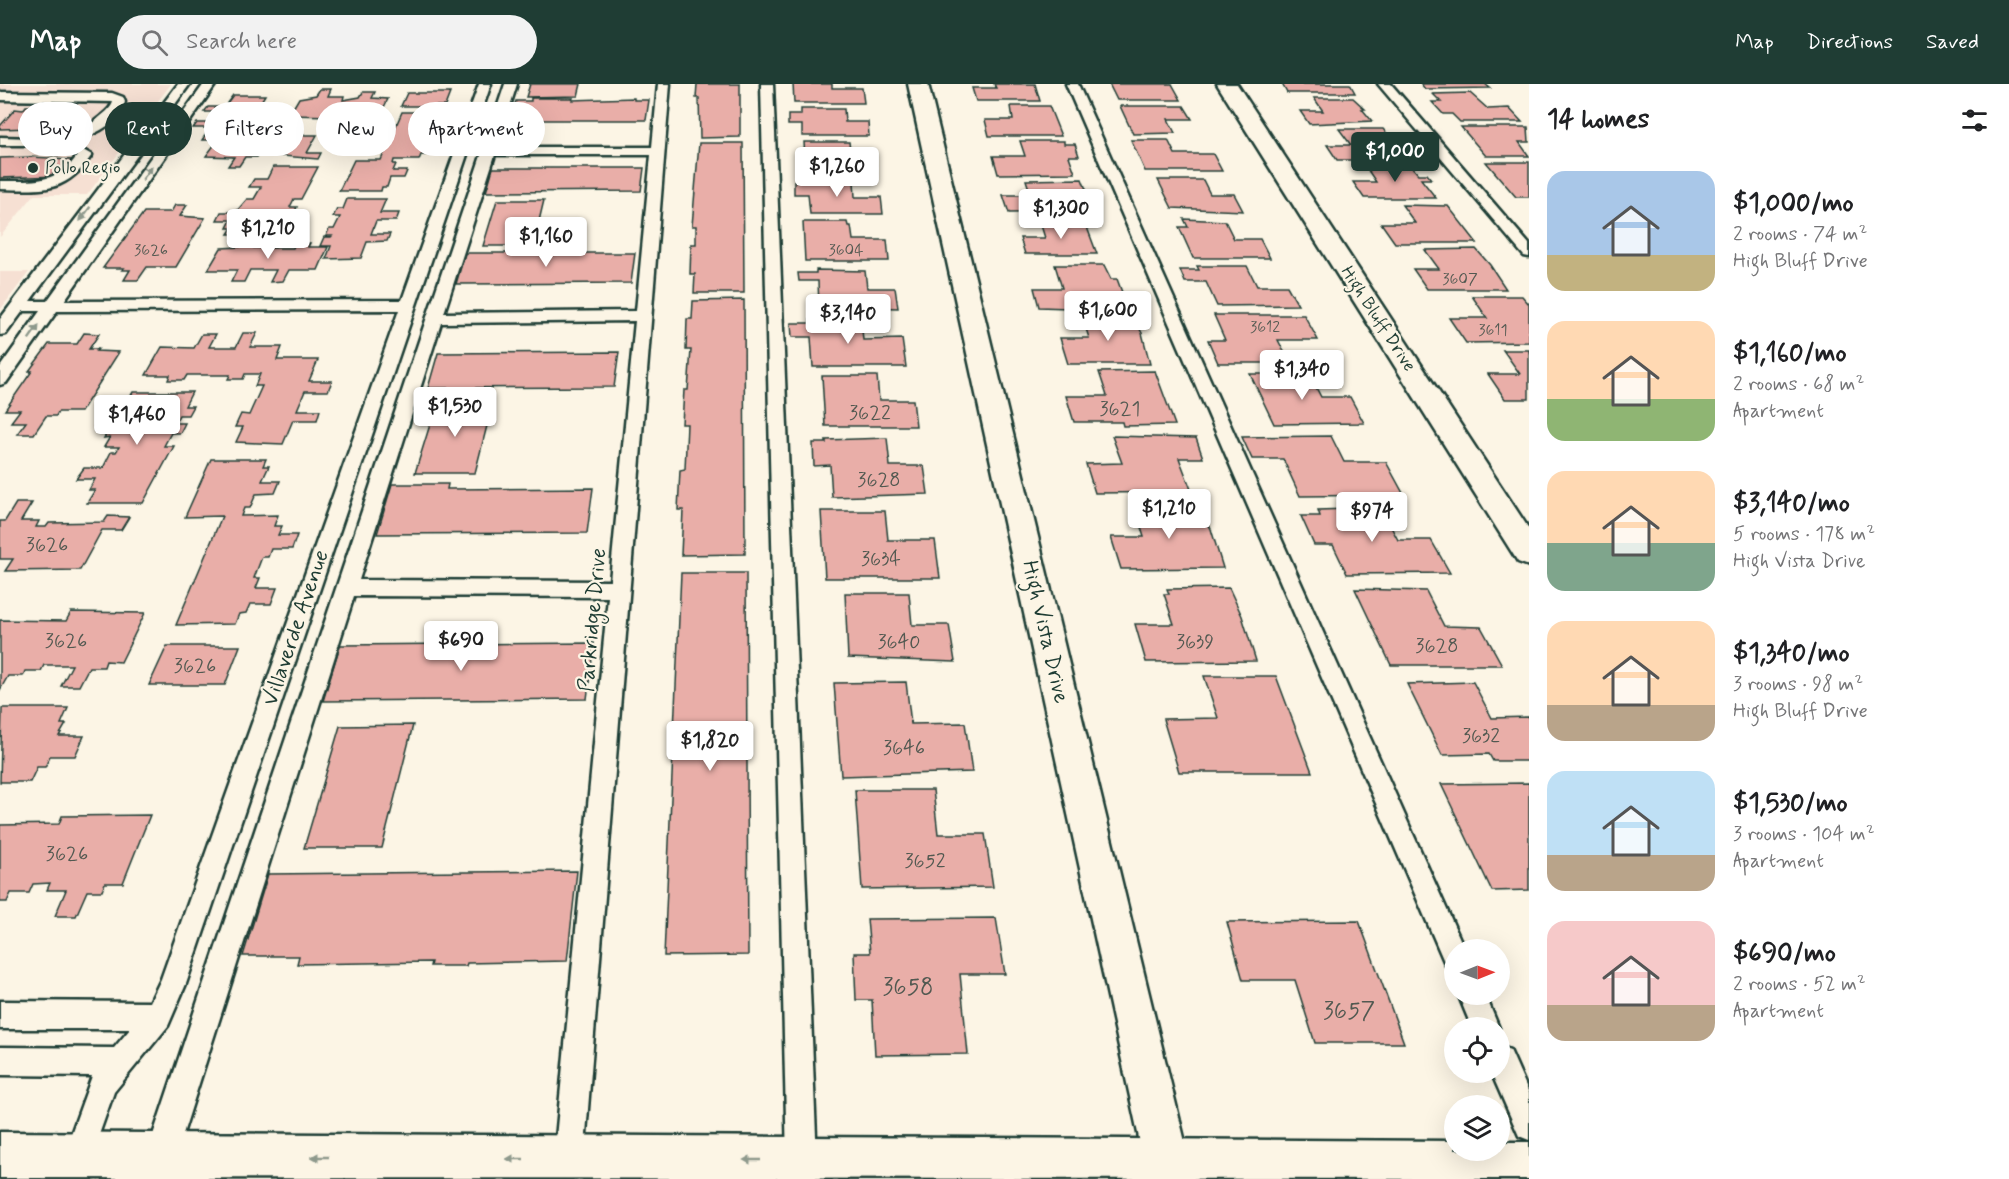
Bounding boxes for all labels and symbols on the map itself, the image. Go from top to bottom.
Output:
pin: $1,000 [1346,132,1444,183]
pin: $1,260 [788,147,886,198]
place label: Pollo Regio [45,156,120,182]
marker: Pollo Regio [26,161,40,175]
one-way arrow [141,165,153,181]
pin: $1,300 [1012,189,1110,240]
one-way arrow [79,206,91,222]
pin: $1,210 [219,209,317,260]
pin: $1,160 [497,217,595,268]
house number: 3626 [134,240,168,261]
house number: 3604 [828,240,864,261]
street label: High Bluff Drive [1333,262,1421,378]
house number: 3607 [1442,269,1478,290]
pin: $1,600 [1059,291,1157,342]
pin: $3,140 [799,294,897,345]
house number: 3612 [1250,317,1280,338]
house number: 3611 [1478,320,1508,341]
one-way arrow [28,324,40,340]
pin: $1,340 [1253,350,1351,401]
pin: $1,530 [406,387,504,438]
pin: $1,460 [88,395,186,446]
house number: 3621 [1100,396,1140,423]
house number: 3622 [849,400,891,427]
house number: 3628 [857,467,901,494]
pin: $1,210 [1120,489,1218,540]
pin: $974 [1336,492,1408,543]
house number: 3626 [26,532,68,559]
street label: Villaverde Avenue [256,546,336,710]
house number: 3634 [861,546,901,573]
street label: Parkridge Drive [573,547,616,694]
street label: High Vista Drive [1012,558,1075,707]
pin: $690 [425,621,497,672]
house number: 3626 [45,628,87,655]
house number: 3640 [877,629,921,656]
house number: 3639 [1176,629,1214,656]
house number: 3628 [1415,633,1459,660]
house number: 3626 [174,653,216,680]
pin: $1,820 [661,721,759,772]
house number: 3632 [1462,723,1500,750]
house number: 3646 [883,735,925,762]
house number: 3626 [46,841,88,868]
house number: 3652 [904,848,946,875]
north arrow [1444,939,1510,1005]
house number: 3658 [883,972,934,1003]
house number: 3657 [1323,996,1375,1027]
one-way arrow [310,1153,329,1162]
one-way arrow [505,1154,524,1164]
one-way arrow [742,1156,761,1165]

